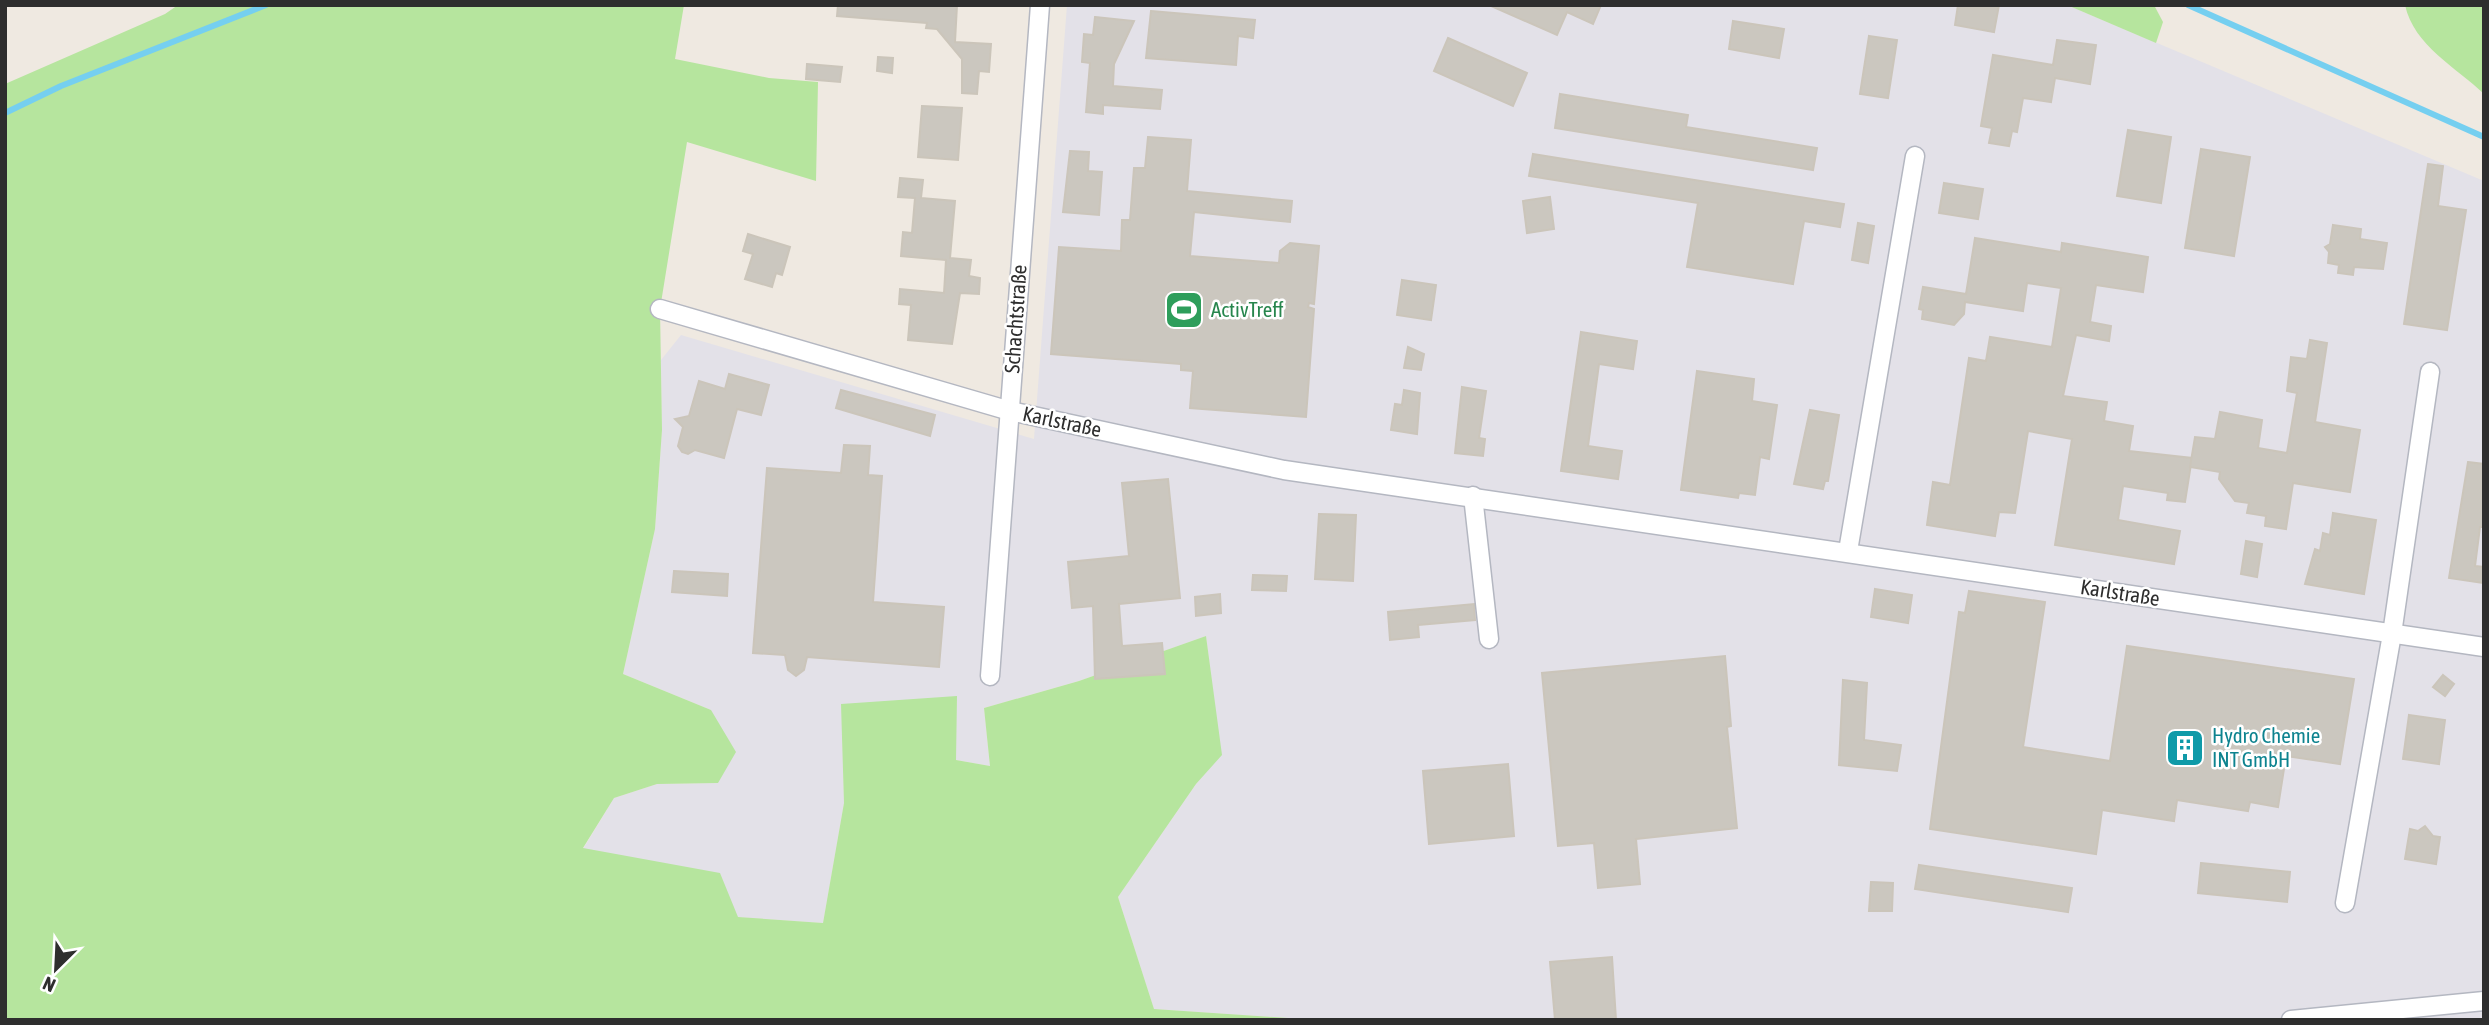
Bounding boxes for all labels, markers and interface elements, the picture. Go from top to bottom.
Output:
street label: Schachtstraße [999,264,1031,374]
sports icon: ActivTreff [1163,289,1205,331]
place label: ActivTreff [1211,297,1284,321]
street label: Karlstraße [1021,401,1104,441]
street label: Karlstraße [2079,574,2161,610]
place label: Hydro Chemie INT GmbH [2212,723,2320,771]
building icon: Hydro Chemie INT GmbH [2164,727,2206,769]
north arrow [21,934,91,1004]
text: N [39,972,59,997]

